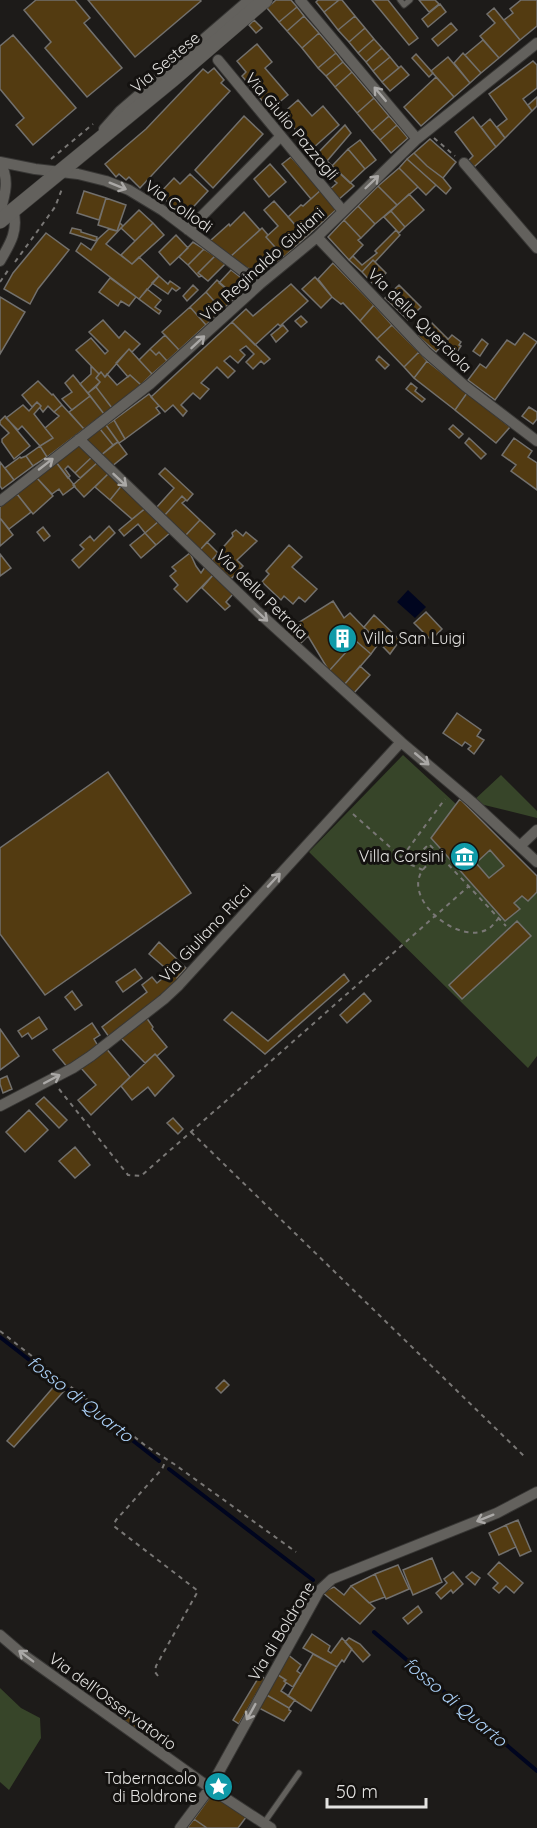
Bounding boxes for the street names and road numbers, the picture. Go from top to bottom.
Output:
street label: Via Sestese [126,27,204,97]
street label: Via Giulio Pazzagli [241,68,343,184]
street label: Via Collodi [141,175,217,237]
street label: Via Reginaldo Giuliani [196,203,328,325]
street label: Via della Querciola [364,264,476,376]
street label: Via della Petraia [212,545,312,643]
street label: Via Giuliano Ricci [155,880,255,986]
street label: Via di Boldrone [243,1578,319,1684]
street label: Via dell'Osservatorio [45,1648,181,1754]

